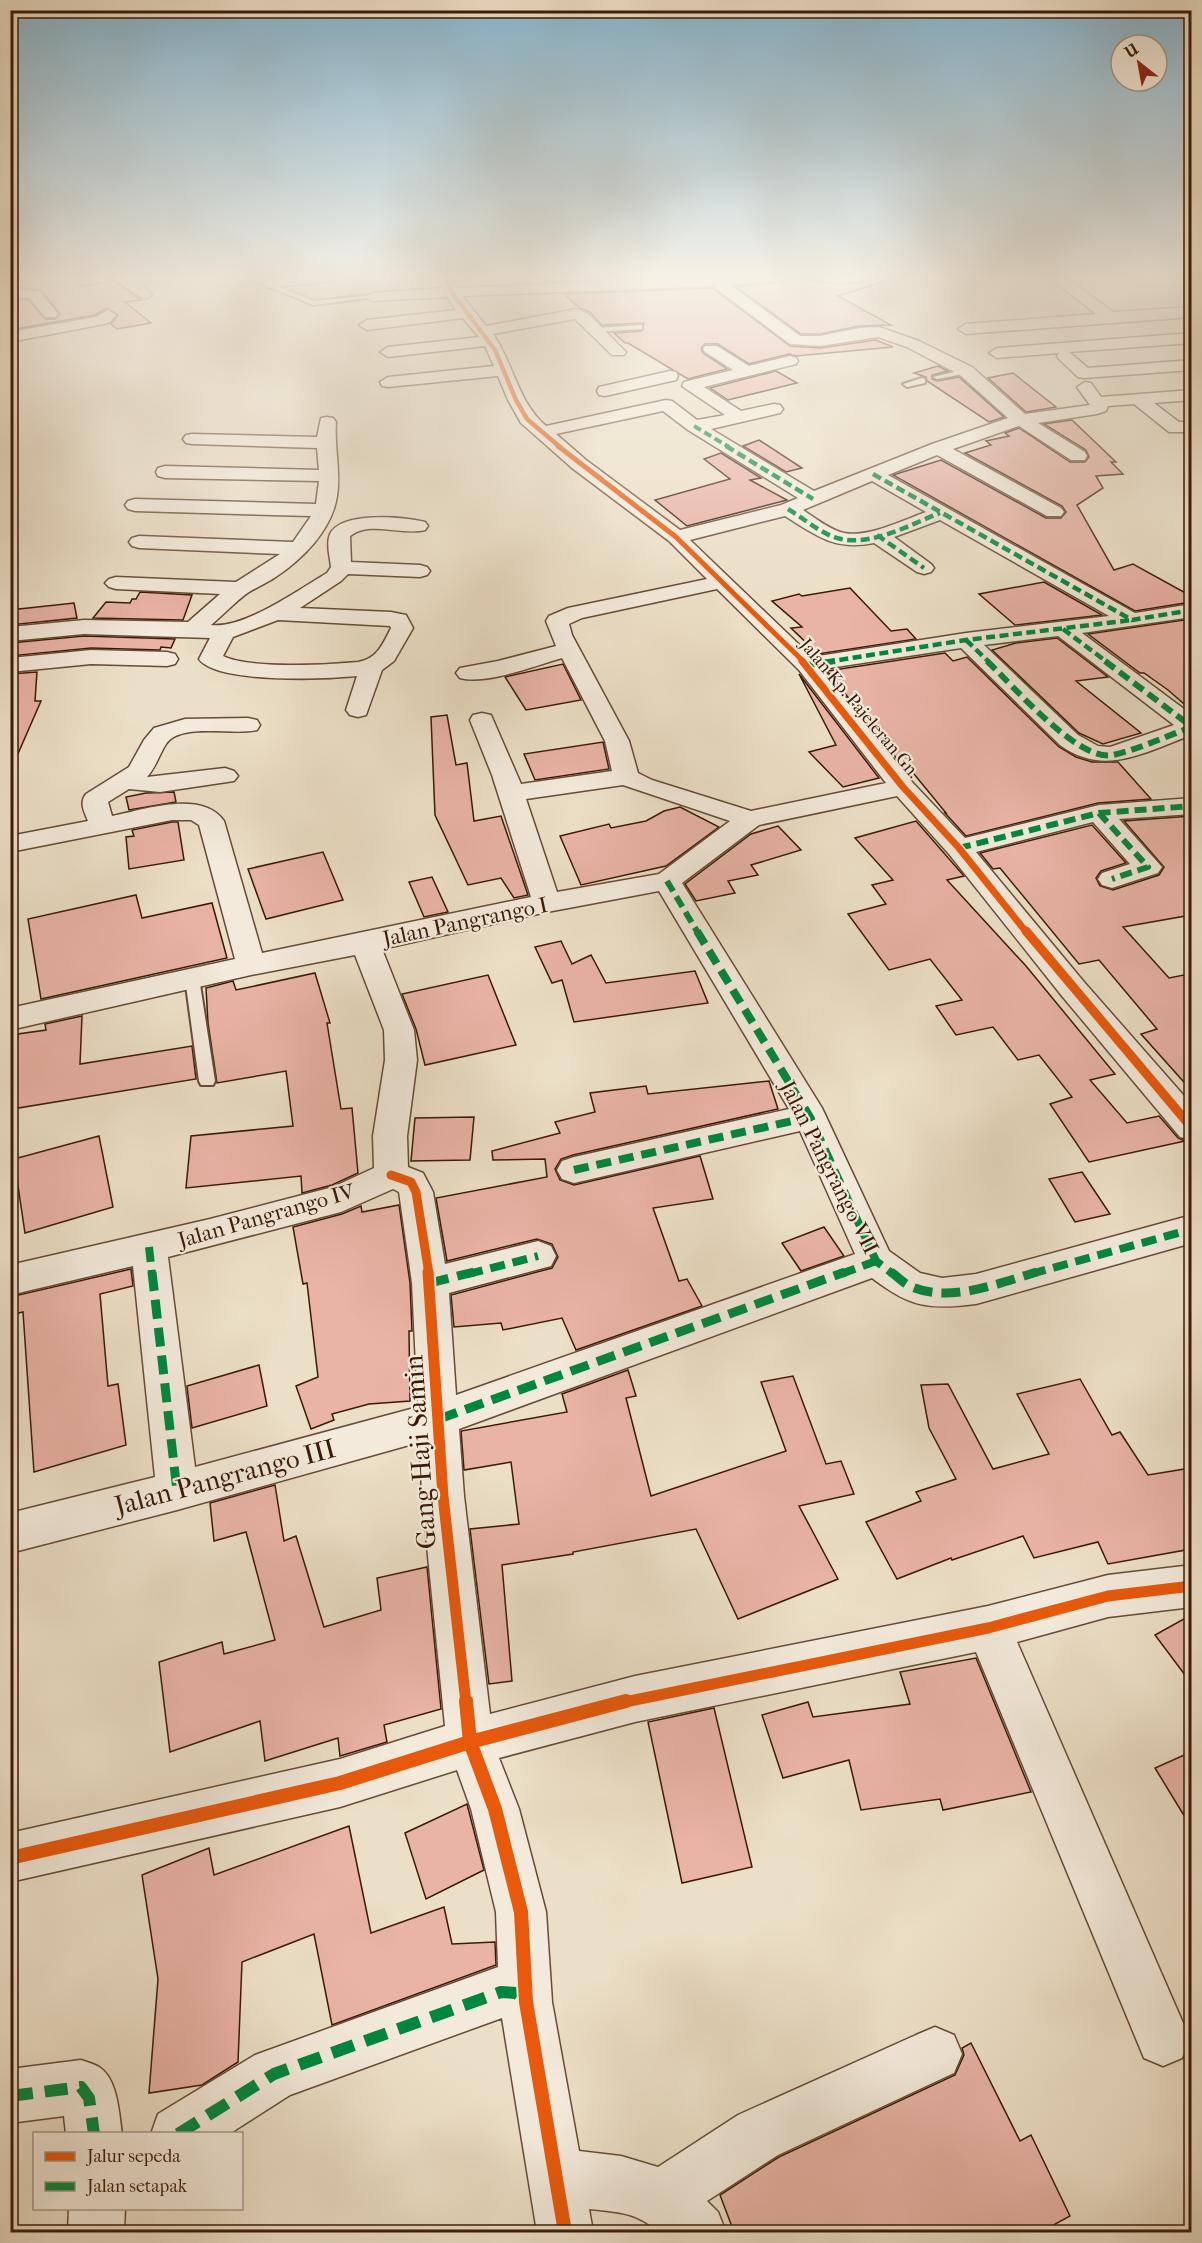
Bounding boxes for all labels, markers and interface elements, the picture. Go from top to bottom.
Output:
north arrow [1109,33,1169,93]
text: U [1120,39,1142,62]
street label: Jalan Kp. Pajeleran Gn. [794,633,924,782]
street label: Jalan Pangrango I [378,892,551,953]
street label: Jalan Pangrango VII [773,1075,884,1259]
street label: Jalan Pangrango IV [173,1178,358,1254]
street label: Gang Haji Samin [397,1354,443,1550]
street label: Jalan Pangrango III [109,1432,339,1522]
legend [33,2132,243,2210]
text: Jalur sepeda [85,2146,181,2167]
text: Jalan setapak [85,2176,188,2197]

